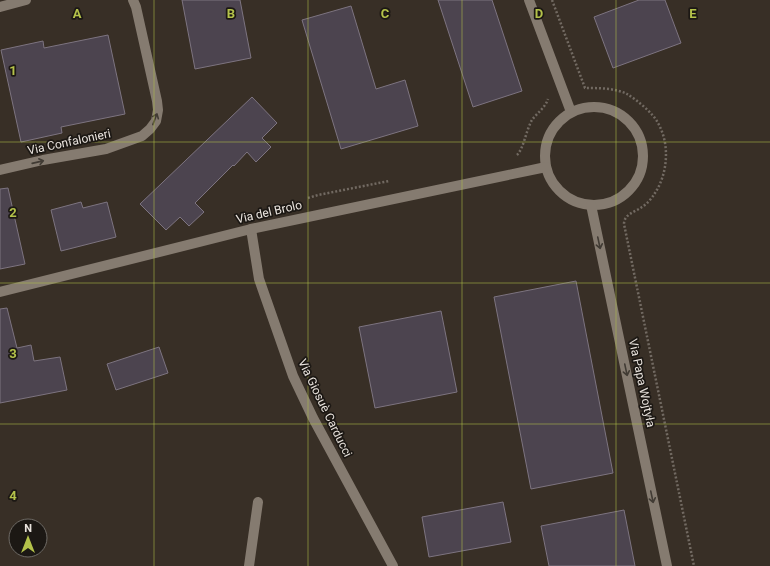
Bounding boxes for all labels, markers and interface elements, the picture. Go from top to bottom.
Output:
text: A [73,6,82,21]
text: B [227,6,235,21]
text: C [381,6,390,21]
text: D [535,6,543,21]
text: E [689,6,697,21]
text: 1 [9,63,17,78]
one-way arrow [152,113,160,125]
street label: Via Confalonieri [26,126,112,158]
one-way arrow [31,157,44,165]
street label: Via del Brolo [235,198,303,226]
text: 2 [9,205,17,220]
one-way arrow [595,236,603,249]
street label: Via Papa Wojtyła [626,338,658,428]
text: 3 [9,346,17,361]
street label: Via Giosuè Carducci [295,357,355,459]
one-way arrow [622,363,630,376]
text: 4 [9,488,17,503]
one-way arrow [649,490,657,503]
north arrow [8,518,48,558]
text: N [24,522,32,535]

